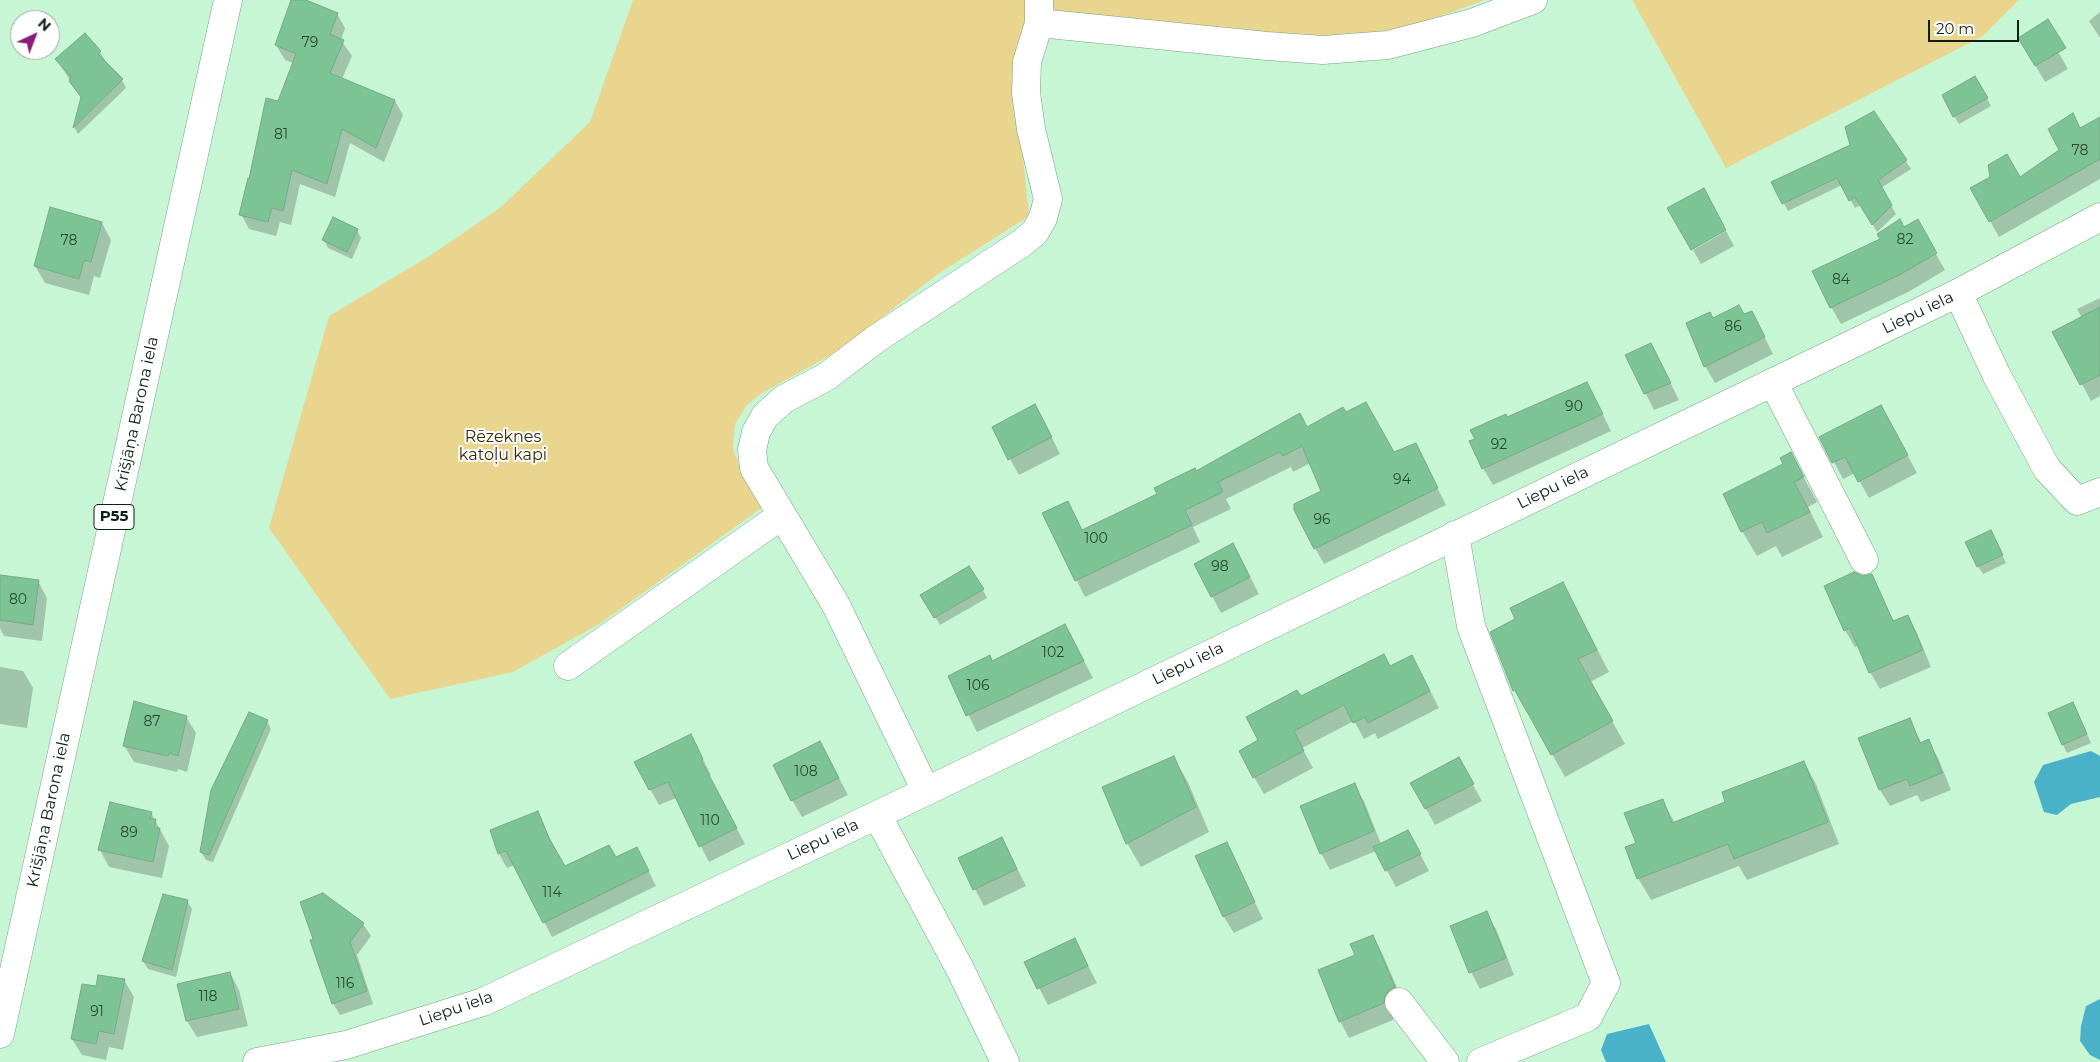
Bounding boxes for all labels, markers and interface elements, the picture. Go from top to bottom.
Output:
north arrow [10,10,60,60]
scale bar [1930,10,2021,42]
text: N [34,14,55,35]
text: 20 m [1936,19,1974,38]
house number: 79 [302,35,318,51]
house number: 81 [274,127,288,143]
house number: 78 [2072,143,2088,159]
house number: 82 [1897,232,1913,248]
house number: 78 [61,233,77,249]
house number: 84 [1832,272,1850,288]
street label: Liepu iela [1879,288,1957,338]
house number: 86 [1724,319,1742,335]
street label: Krišjāņa Barona iela [111,335,163,493]
house number: 90 [1565,399,1583,415]
park label: Rēzeknes katoļu kapi [459,427,547,465]
house number: 92 [1491,437,1507,453]
street label: Liepu iela [1514,463,1592,513]
house number: 94 [1393,472,1411,488]
road number: P55 [94,504,134,530]
house number: 96 [1313,512,1331,528]
house number: 100 [1084,531,1108,547]
house number: 98 [1211,559,1229,575]
house number: 80 [9,592,27,608]
street label: Liepu iela [1149,639,1227,689]
house number: 102 [1042,645,1064,661]
house number: 106 [967,678,989,694]
house number: 87 [143,714,161,730]
street label: Krišjāņa Barona iela [23,731,75,889]
house number: 108 [794,764,818,780]
house number: 110 [700,813,720,829]
street label: Liepu iela [784,815,862,865]
house number: 89 [120,825,138,841]
house number: 114 [542,885,562,901]
house number: 116 [336,976,354,992]
street label: Liepu iela [417,987,495,1031]
house number: 118 [198,989,218,1005]
house number: 91 [90,1004,104,1020]

